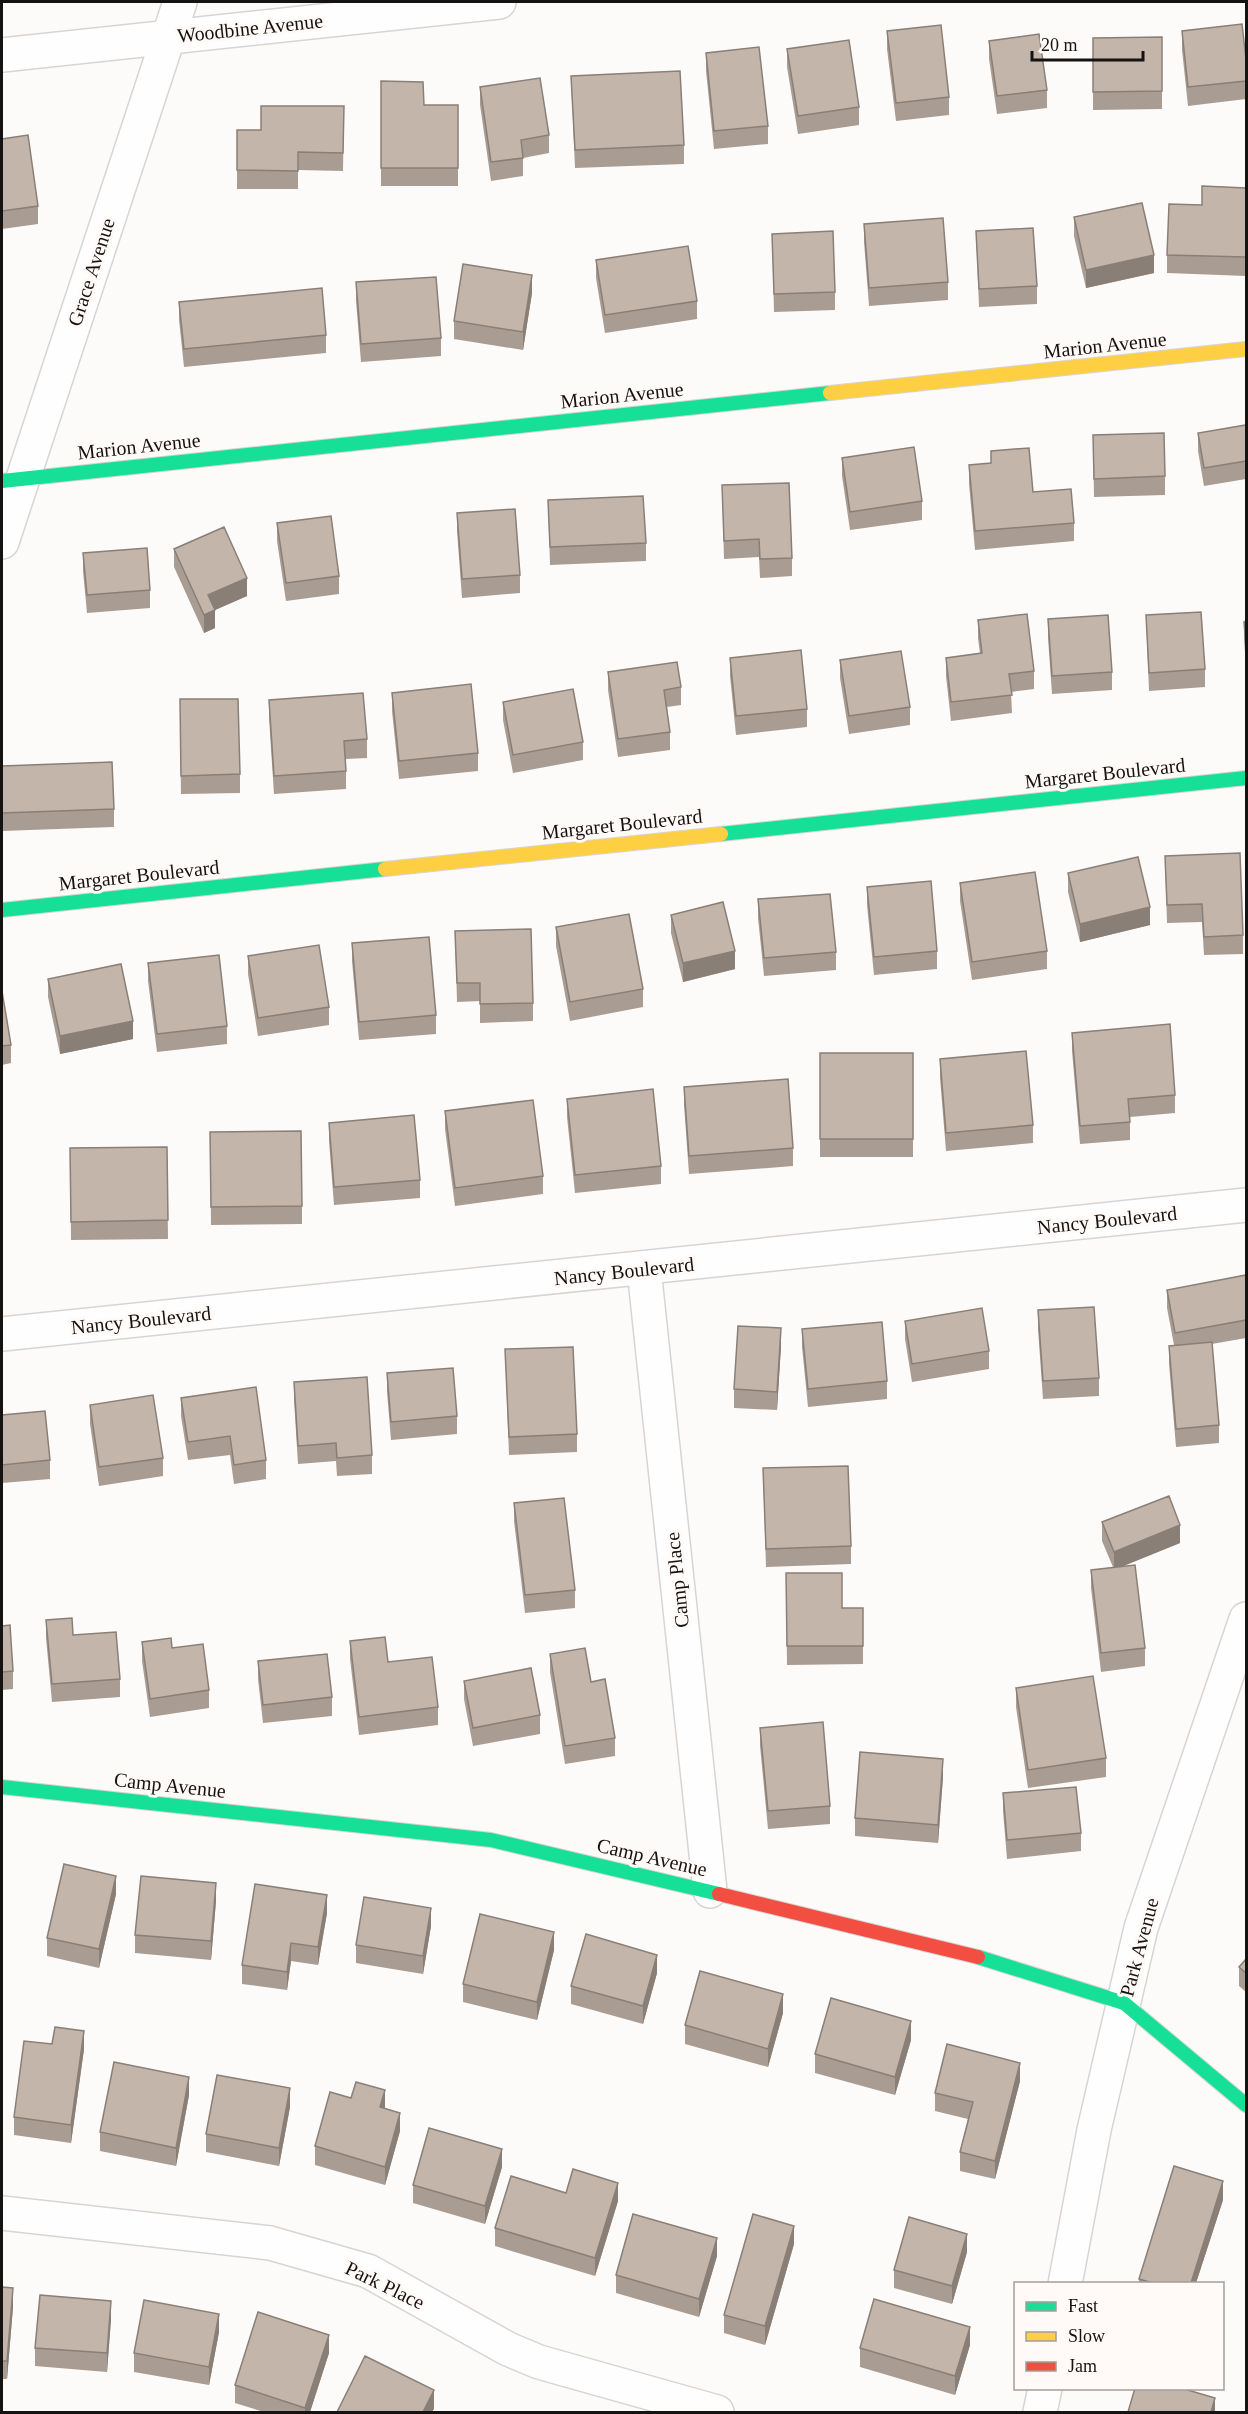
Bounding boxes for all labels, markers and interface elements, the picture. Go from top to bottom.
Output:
street label: Woodbine Avenue [176,9,324,47]
scale bar [1032,24,1143,62]
text: 20 m [1041,35,1078,55]
street label: Grace Avenue [63,215,119,329]
street label: Marion Avenue [1042,328,1168,362]
street label: Marion Avenue [559,378,685,412]
street label: Marion Avenue [76,429,202,463]
street label: Margaret Boulevard [1024,754,1186,793]
street label: Margaret Boulevard [541,805,703,844]
street label: Margaret Boulevard [58,856,220,895]
street label: Nancy Boulevard [1036,1202,1178,1239]
street label: Nancy Boulevard [553,1253,695,1290]
street label: Nancy Boulevard [70,1302,212,1339]
street label: Camp Place [661,1531,694,1629]
street label: Camp Avenue [113,1768,227,1803]
street label: Camp Avenue [595,1834,709,1881]
street label: Park Avenue [1115,1895,1163,1999]
street label: Park Place [342,2256,428,2314]
legend [1014,2282,1224,2390]
text: Fast [1068,2296,1098,2316]
text: Slow [1068,2326,1105,2346]
text: Jam [1068,2356,1097,2376]

